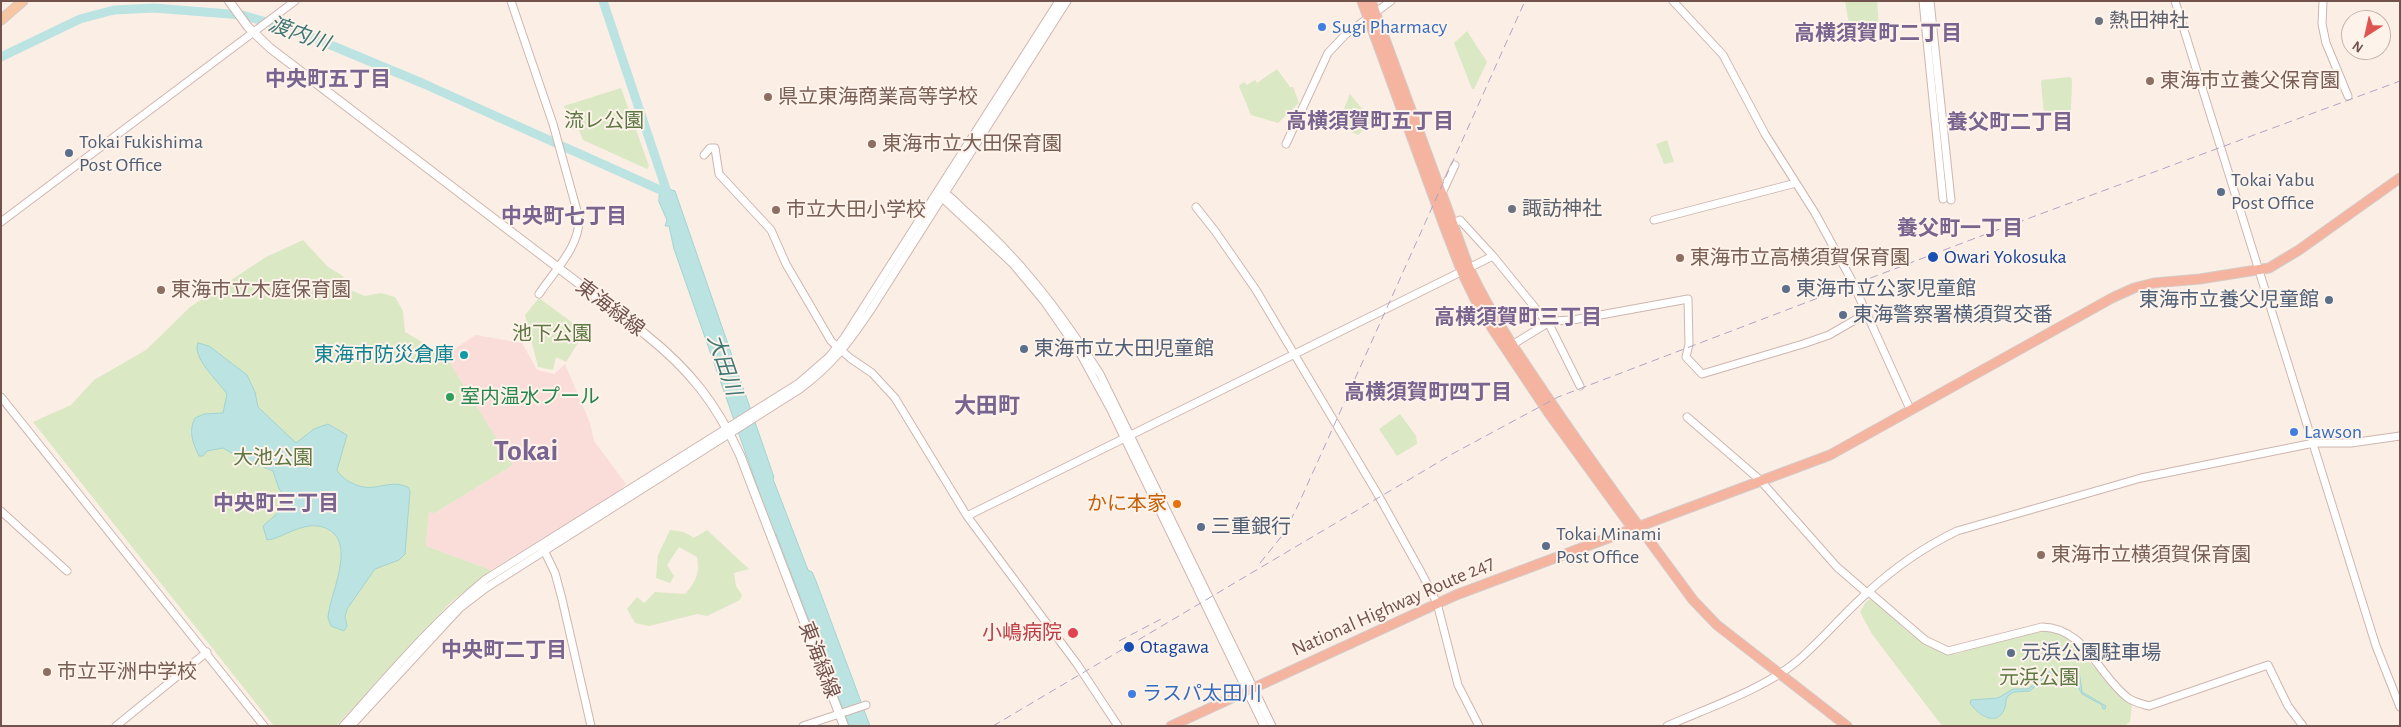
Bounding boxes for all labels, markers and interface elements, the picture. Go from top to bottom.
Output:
place label: 熱田神社 [2109,9,2189,33]
north arrow [2341,10,2391,60]
water label: 渡内川 [265,11,333,57]
place label: Sugi Pharmacy [1332,15,1447,39]
marker: 熱田神社 [2093,15,2105,27]
marker: Sugi Pharmacy [1316,21,1328,33]
district label: 高横須賀町二丁目 [1794,21,1962,47]
text: N [2350,38,2366,55]
district label: 中央町五丁目 [265,67,391,93]
place label: 東海市立養父保育園 [2160,69,2340,93]
marker: 東海市立養父保育園 [2144,75,2156,87]
place label: 県立東海商業高等学校 [778,85,978,109]
marker: 県立東海商業高等学校 [762,91,774,103]
park label: 流レ公園 [564,109,644,133]
district label: 高横須賀町五丁目 [1286,109,1454,135]
district label: 養父町二丁目 [1947,110,2073,136]
place label: Tokai Fukishima Post Office [79,130,203,177]
place label: 東海市立大田保育園 [882,132,1062,156]
marker: 東海市立大田保育園 [866,138,878,150]
marker: Tokai Fukishima Post Office [63,147,75,159]
place label: Tokai Yabu Post Office [2231,168,2314,215]
marker: Tokai Yabu Post Office [2215,186,2227,198]
place label: 諏訪神社 [1522,197,1602,221]
place label: 市立大田小学校 [786,198,926,222]
marker: 諏訪神社 [1506,203,1518,215]
district label: 中央町七丁目 [501,204,627,230]
marker: 市立大田小学校 [770,204,782,216]
district label: 養父町一丁目 [1897,216,2023,242]
place label: Owari Yokosuka [1944,245,2067,269]
place label: 東海市立高横須賀保育園 [1690,246,1910,270]
marker: Owari Yokosuka [1926,250,1940,264]
marker: 東海市立高横須賀保育園 [1674,252,1686,264]
street label: 東海緑線 [571,274,649,342]
place label: 東海市立公家児童館 [1796,277,1976,301]
place label: 東海市立木庭保育園 [171,278,351,302]
marker: 東海市立公家児童館 [1780,283,1792,295]
marker: 東海市立木庭保育園 [155,284,167,296]
place label: 東海市立養父児童館 [2139,288,2319,312]
marker: 東海市立養父児童館 [2323,294,2335,306]
place label: 東海警察署横須賀交番 [1853,303,2053,327]
district label: 高横須賀町三丁目 [1434,305,1602,331]
marker: 東海警察署横須賀交番 [1837,309,1849,321]
park label: 池下公園 [512,322,592,346]
water label: 大田川 [702,331,746,399]
place label: 東海市立大田児童館 [1034,337,1214,361]
place label: 東海市防災倉庫 [314,343,454,367]
marker: 東海市立大田児童館 [1018,343,1030,355]
marker: 東海市防災倉庫 [458,349,470,361]
district label: 高横須賀町四丁目 [1344,380,1512,406]
place label: 室内温水プール [460,385,600,409]
marker: 室内温水プール [444,391,456,403]
district label: 大田町 [954,393,1020,419]
place label: Lawson [2304,420,2362,444]
marker: Lawson [2288,426,2300,438]
district label: Tokai [494,433,558,469]
park label: 大池公園 [233,446,313,470]
district label: 中央町三丁目 [213,491,339,517]
place label: かに本家 [1087,492,1167,516]
marker: かに本家 [1171,498,1183,510]
place label: 三重銀行 [1211,515,1291,539]
marker: 三重銀行 [1195,521,1207,533]
place label: Tokai Minami Post Office [1556,522,1661,569]
marker: Tokai Minami Post Office [1540,540,1552,552]
place label: 東海市立横須賀保育園 [2051,543,2251,567]
marker: 東海市立横須賀保育園 [2035,549,2047,561]
street label: National Highway Route 247 [1288,550,1498,662]
street label: 東海緑線 [793,618,845,702]
place label: 小嶋病院 [982,621,1062,645]
marker: 小嶋病院 [1066,626,1080,640]
place label: Otagawa [1140,635,1209,659]
district label: 中央町二丁目 [441,638,567,664]
marker: Otagawa [1122,640,1136,654]
place label: 元浜公園駐車場 [2021,641,2161,665]
marker: 元浜公園駐車場 [2005,647,2017,659]
place label: 市立平洲中学校 [57,660,197,684]
marker: 市立平洲中学校 [41,666,53,678]
park label: 元浜公園 [1999,666,2079,690]
place label: ラスパ太田川 [1142,682,1262,706]
marker: ラスパ太田川 [1126,688,1138,700]

